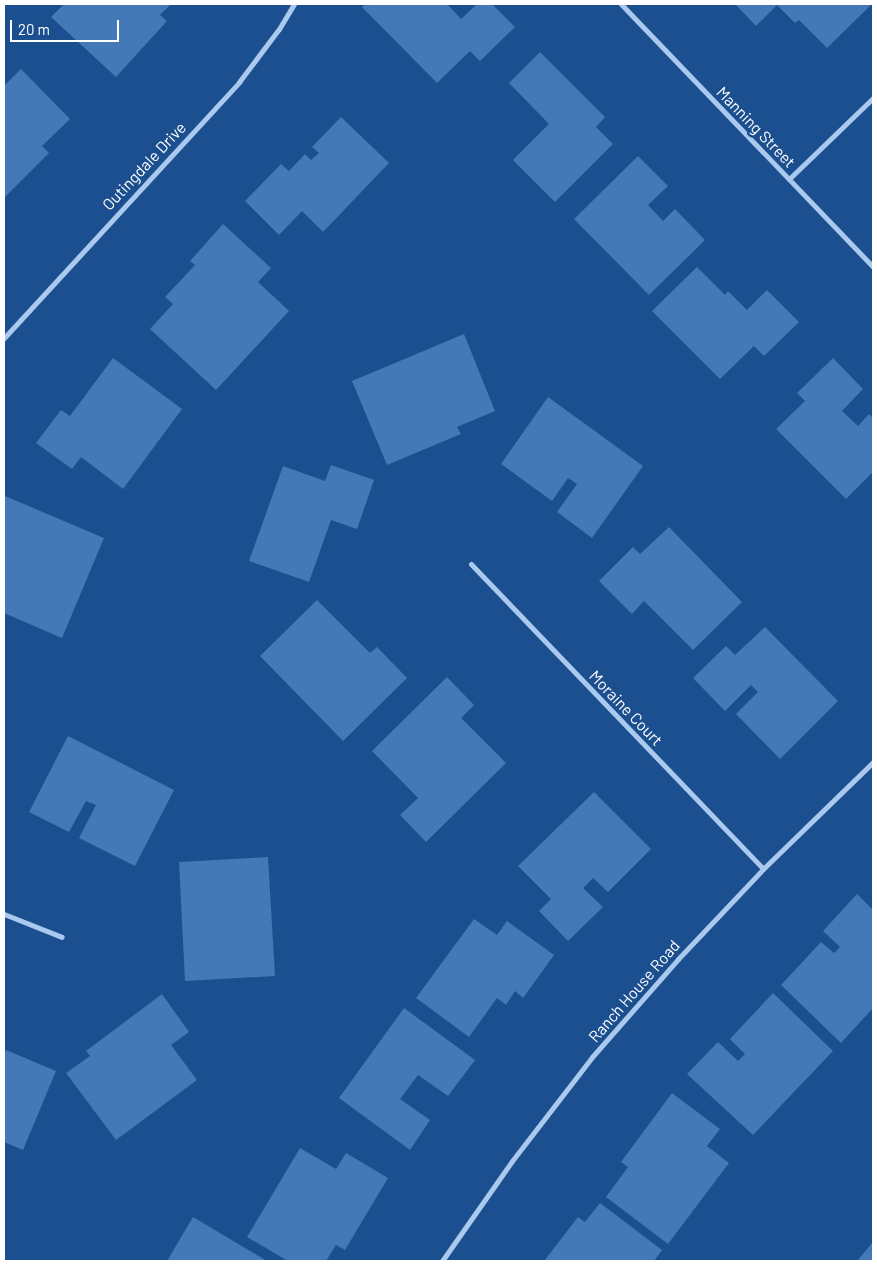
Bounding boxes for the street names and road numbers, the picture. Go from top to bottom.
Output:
street label: Manning Street [713,83,799,171]
street label: Outingdale Drive [98,118,190,214]
street label: Moraine Court [585,666,667,750]
street label: Ranch House Road [584,936,684,1046]

